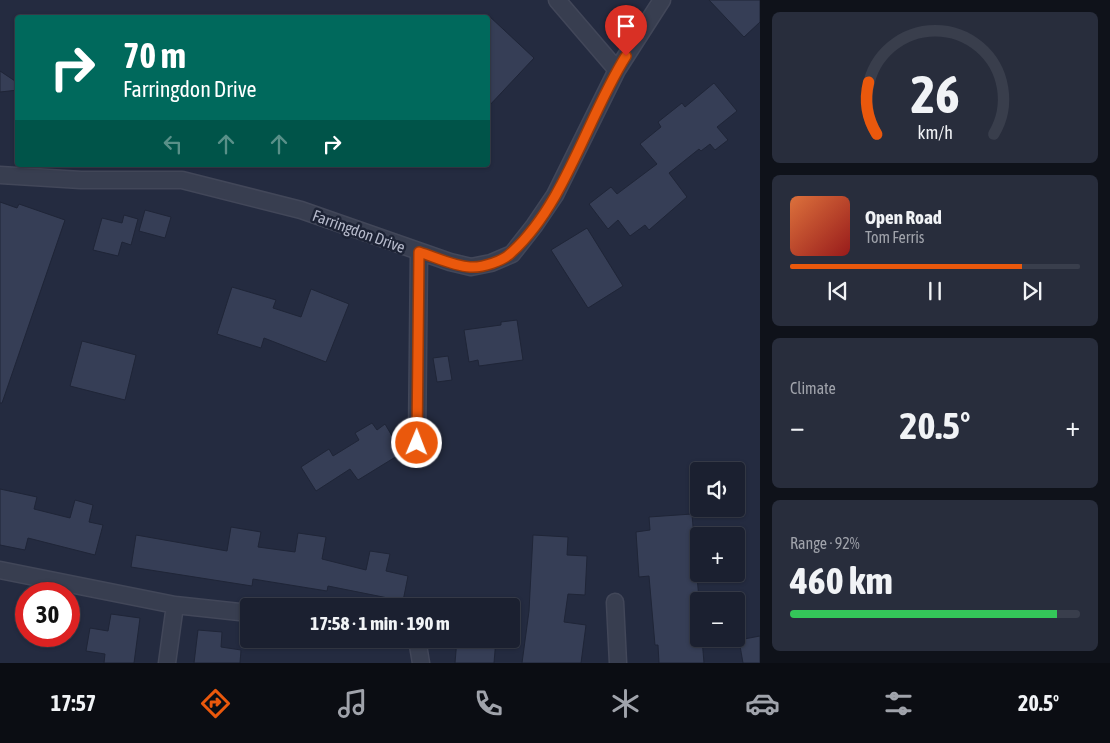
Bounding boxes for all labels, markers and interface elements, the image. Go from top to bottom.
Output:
pin [605,5,647,56]
icon: arrive [612,12,640,40]
icon: right [40,35,105,100]
text: 70 m [123,35,186,75]
text: 26 [911,64,959,124]
text: Farringdon Drive [123,76,257,102]
text: km/h [917,122,953,143]
icon: left [159,130,187,158]
icon: ahead [212,130,240,158]
icon: ahead [265,130,293,158]
icon: right [318,130,346,158]
street label: Farringdon Drive [310,206,408,257]
text: Open Road [865,206,942,228]
text: Tom Ferris [865,228,924,246]
icon: previous [824,277,852,305]
icon: pause [921,277,949,305]
icon: next [1018,277,1046,305]
text: Climate [790,379,836,397]
text: 20.5° [900,404,970,447]
text: − [790,410,805,442]
text: + [1065,410,1080,442]
position arrow [390,416,442,468]
map controls [690,462,745,647]
button: sound [690,462,745,517]
button: + [690,527,745,582]
text: Range · 92% [790,534,860,552]
text: 460 km [790,559,893,602]
speed limit sign: 30 [15,582,80,647]
button: − [690,592,745,647]
text: 17:58 · 1 min · 190 m [310,612,450,634]
icon: directions [198,686,233,721]
icon: music [335,686,370,721]
icon: phone [471,686,506,721]
icon: climate [608,686,643,721]
icon: car [745,686,780,721]
icon: filters [881,686,916,721]
text: 17:57 [51,690,96,716]
text: 20.5° [1018,690,1059,716]

